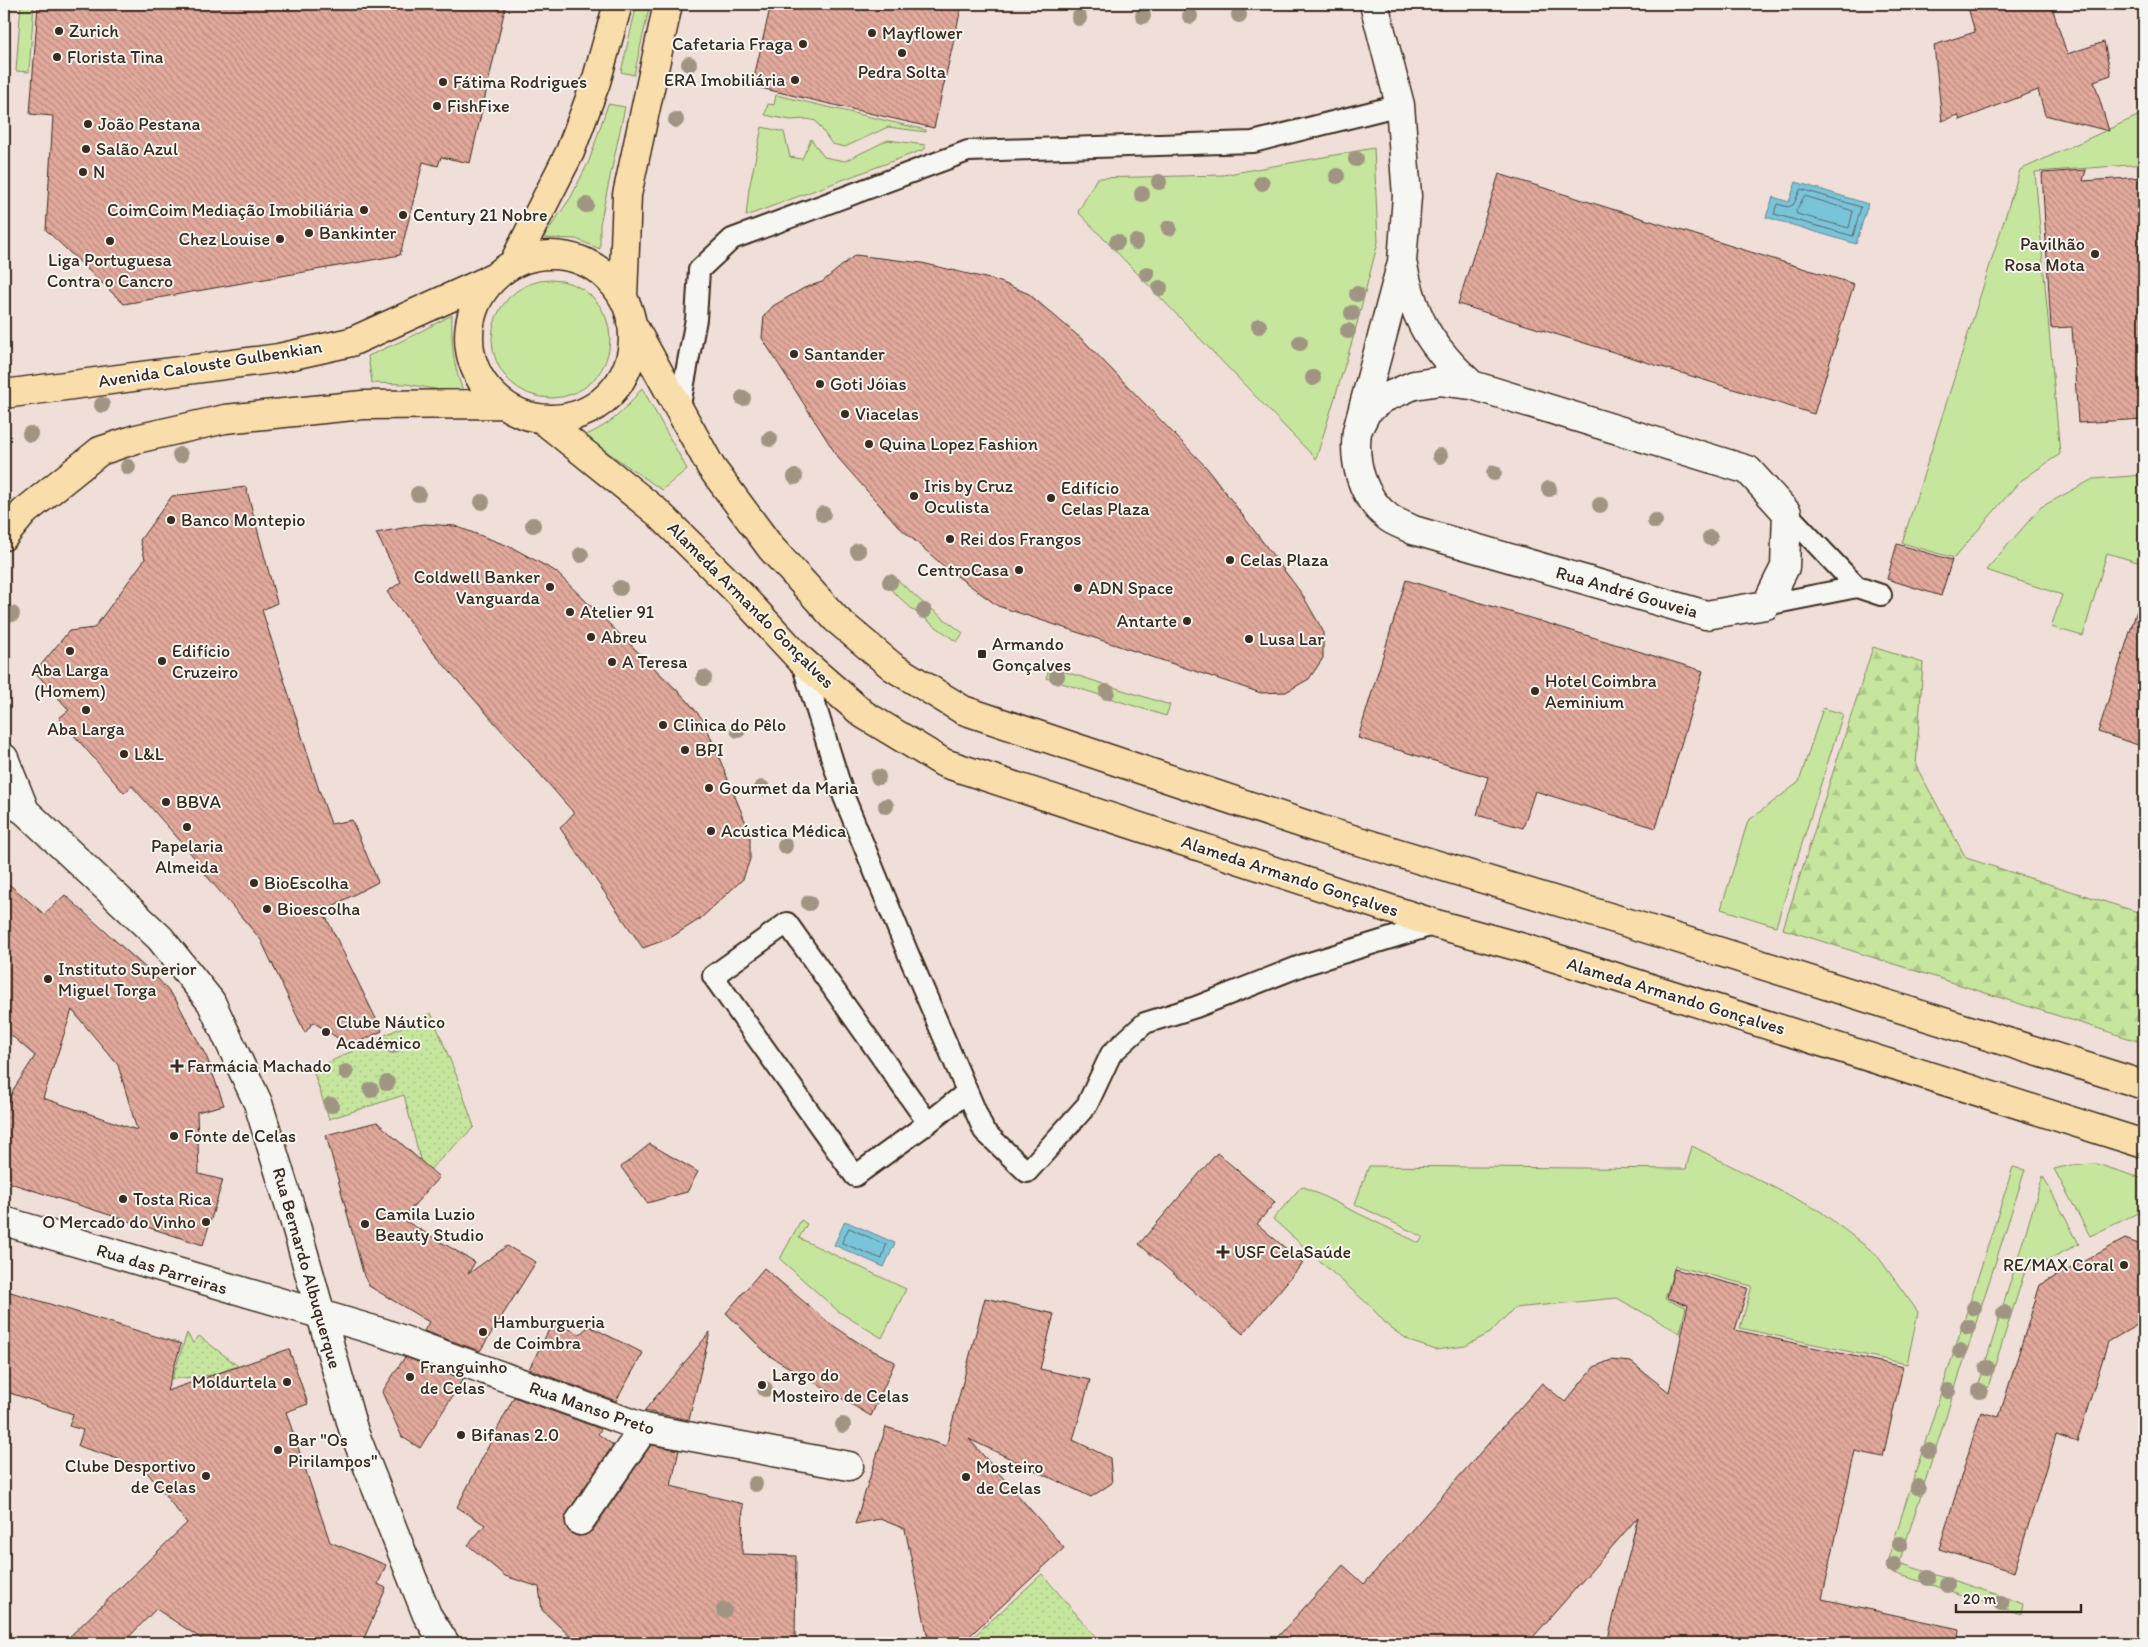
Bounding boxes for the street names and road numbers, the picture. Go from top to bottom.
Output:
street label: Avenida Calouste Gulbenkian [97,335,324,393]
street label: Alameda Armando Gonçalves [663,517,839,693]
street label: Rua André Gouveia [1553,561,1701,623]
street label: Alameda Armando Gonçalves [1179,830,1401,922]
street label: Alameda Armando Gonçalves [1564,952,1788,1040]
street label: Rua Bernardo Albuquerque [268,1165,346,1371]
street label: Rua das Parreiras [94,1239,230,1299]
street label: Rua Manso Preto [526,1376,658,1440]

